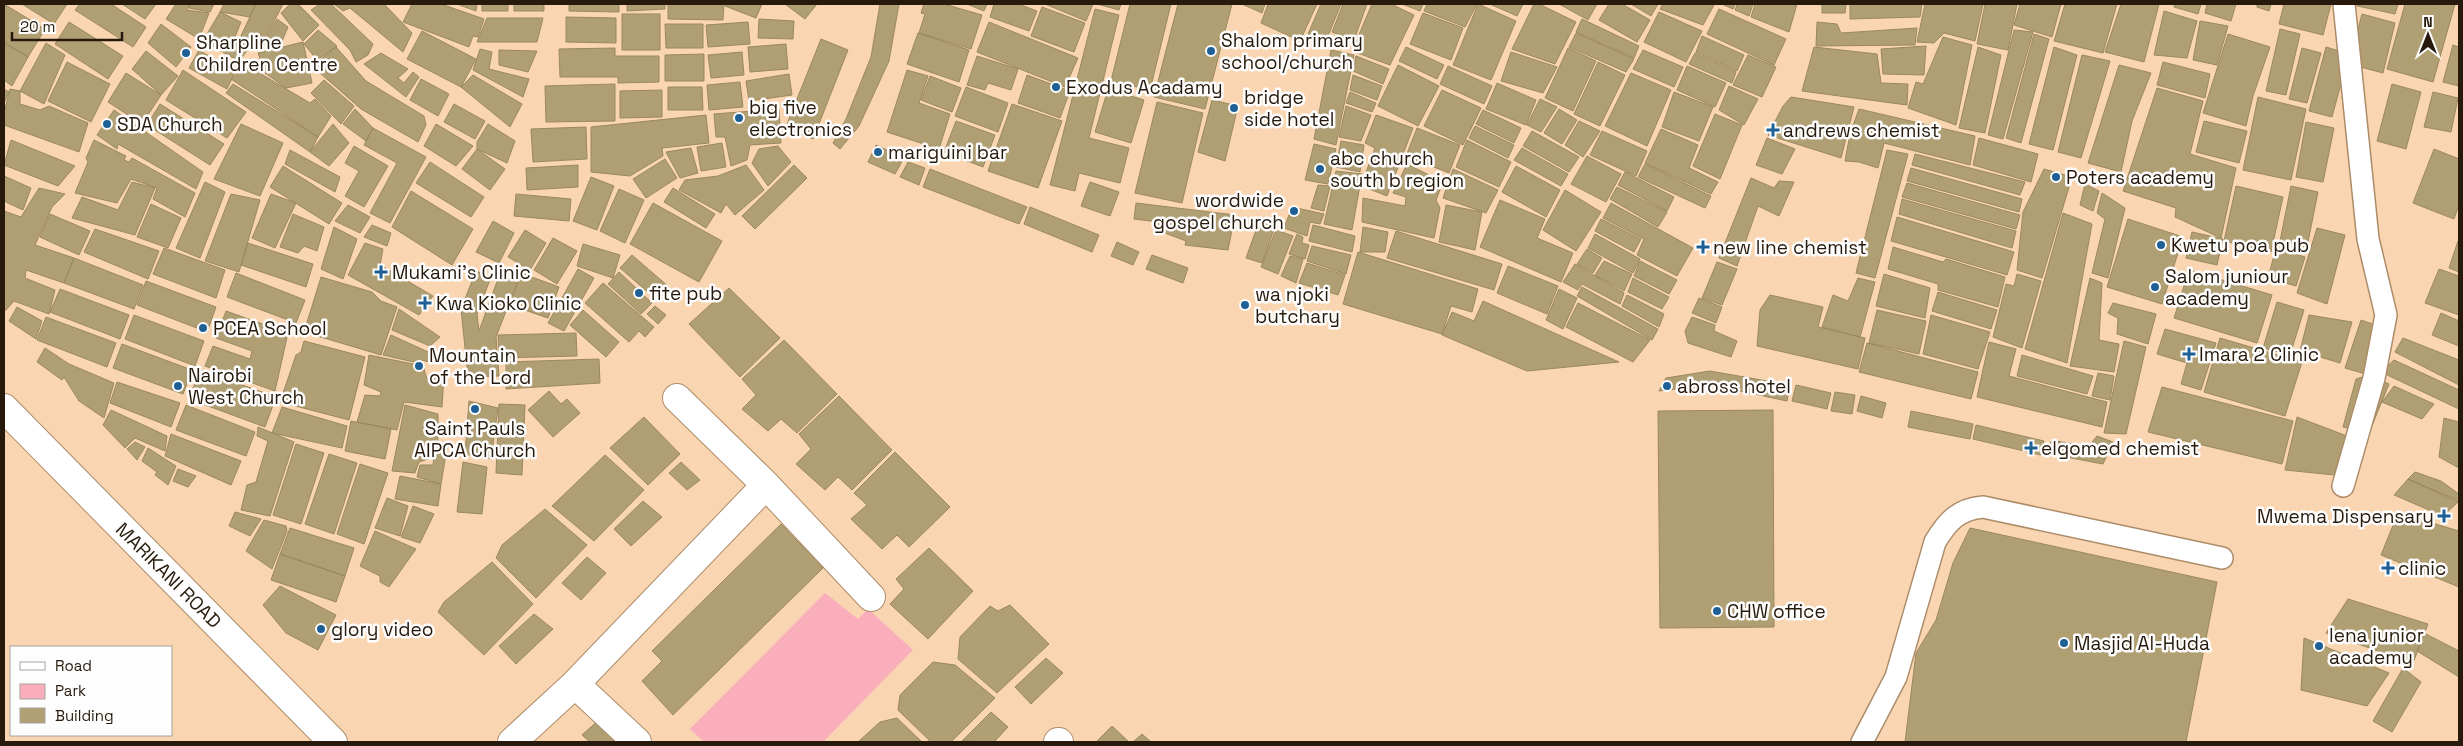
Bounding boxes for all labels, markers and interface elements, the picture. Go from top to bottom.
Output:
scale bar [12,10,122,42]
north arrow [2403,10,2453,60]
text: N [2423,13,2433,31]
text: 20 m [20,17,55,36]
place label: Shalom primary school/church [1221,28,1363,75]
place label: Sharpline Children Centre [196,30,338,77]
marker: Shalom primary school/church [1205,45,1217,57]
marker: Sharpline Children Centre [180,47,192,59]
place label: Exodus Acadamy [1066,75,1223,100]
marker: Exodus Acadamy [1050,81,1062,93]
place label: bridge side hotel [1244,85,1334,132]
place label: big five electronics [749,95,852,142]
marker: bridge side hotel [1228,102,1240,114]
place label: SDA Church [117,112,223,137]
marker: big five electronics [733,112,745,124]
marker: SDA Church [101,118,113,130]
place label: andrews chemist [1783,118,1940,143]
marker: andrews chemist [1767,124,1779,136]
place label: mariguini bar [888,140,1007,165]
marker: mariguini bar [872,146,884,158]
place label: abc church south b region [1330,146,1464,193]
marker: abc church south b region [1314,163,1326,175]
place label: Poters academy [2066,165,2214,190]
marker: Poters academy [2050,171,2062,183]
place label: wordwide gospel church [1153,188,1284,235]
marker: wordwide gospel church [1288,205,1300,217]
place label: Kwetu poa pub [2171,233,2309,258]
place label: new line chemist [1713,235,1867,260]
marker: Kwetu poa pub [2155,239,2167,251]
marker: new line chemist [1697,241,1709,253]
place label: Mukami's Clinic [392,260,531,285]
place label: Salom juniour academy [2165,264,2288,311]
marker: Mukami's Clinic [374,265,388,279]
place label: fite pub [649,281,722,306]
marker: Salom juniour academy [2149,281,2161,293]
place label: wa njoki butchary [1255,282,1340,329]
marker: fite pub [633,287,645,299]
place label: Kwa Kioko Clinic [436,291,582,316]
marker: Kwa Kioko Clinic [418,296,432,310]
marker: wa njoki butchary [1239,299,1251,311]
place label: PCEA School [213,316,327,341]
marker: PCEA School [197,322,209,334]
place label: Imara 2 Clinic [2199,342,2319,367]
place label: Mountain of the Lord [429,343,531,390]
marker: Imara 2 Clinic [2183,348,2195,360]
marker: Mountain of the Lord [413,360,425,372]
place label: Nairobi West Church [188,363,304,410]
place label: abross hotel [1677,374,1791,399]
marker: Nairobi West Church [172,380,184,392]
marker: abross hotel [1661,380,1673,392]
marker: Saint Pauls AIPCA Church [469,403,481,415]
place label: Saint Pauls AIPCA Church [414,416,536,463]
place label: elgomed chemist [2041,436,2199,461]
marker: elgomed chemist [2025,442,2037,454]
place label: Mwema Dispensary [2257,504,2434,529]
marker: Mwema Dispensary [2438,510,2450,522]
street label: MARIKANI ROAD [110,517,227,634]
place label: clinic [2398,556,2446,581]
marker: clinic [2382,562,2394,574]
place label: CHW office [1727,599,1826,624]
marker: CHW office [1711,605,1723,617]
place label: glory video [331,617,433,642]
marker: glory video [315,623,327,635]
place label: lena junior academy [2329,623,2424,670]
place label: Masjid Al-Huda [2074,631,2210,656]
marker: Masjid Al-Huda [2058,637,2070,649]
marker: lena junior academy [2313,640,2325,652]
legend [10,646,172,736]
text: Road [55,656,92,675]
text: Park [55,681,86,700]
text: Building [55,706,114,725]

